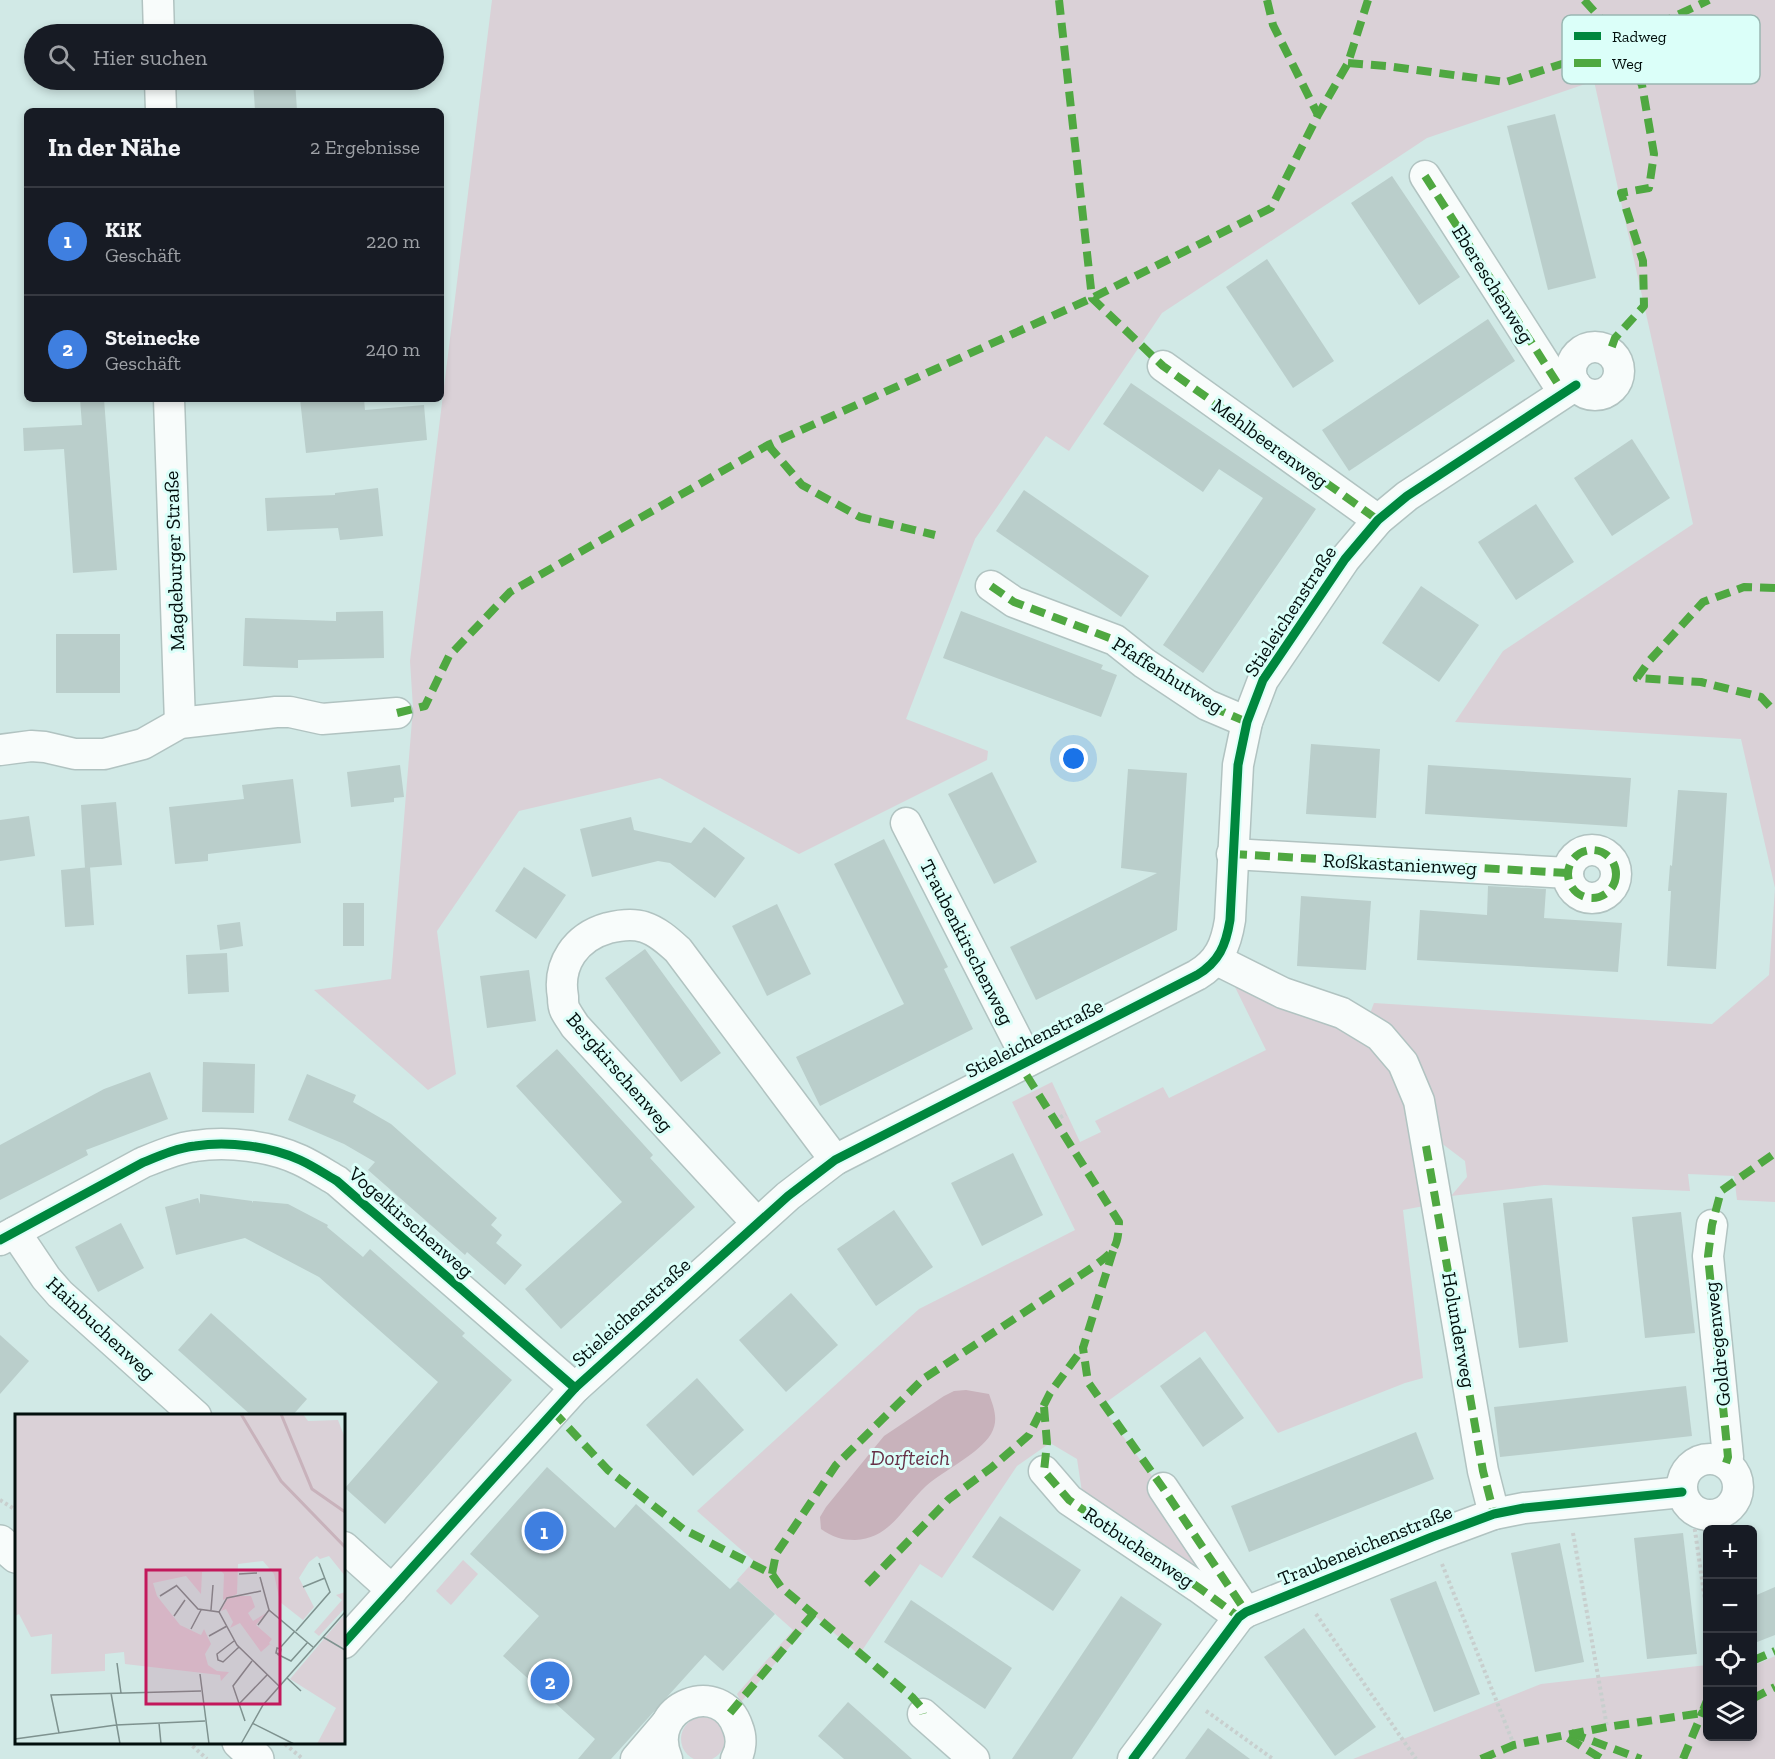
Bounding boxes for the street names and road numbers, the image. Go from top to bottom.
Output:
street label: Ebereschenweg [1447,220,1539,348]
street label: Mehlbeerenweg [1208,393,1332,493]
street label: Magdeburger Straße [159,470,189,652]
street label: Stieleichenstraße [1239,541,1341,681]
street label: Pfaffenhutweg [1108,631,1228,719]
street label: Roßkastanienweg [1322,848,1478,880]
street label: Traubenkirschenweg [915,855,1019,1029]
street label: Stieleichenstraße [961,993,1107,1083]
street label: Bergkirschenweg [562,1007,678,1137]
street label: Vogelkirschenweg [343,1161,478,1283]
street label: Stieleichenstraße [567,1252,695,1372]
street label: Holunderweg [1437,1270,1481,1390]
street label: Hainbuchenweg [42,1272,160,1385]
street label: Goldregenweg [1699,1281,1735,1407]
street label: Traubeneichenstraße [1274,1499,1456,1591]
street label: Rotbuchenweg [1079,1501,1199,1593]

